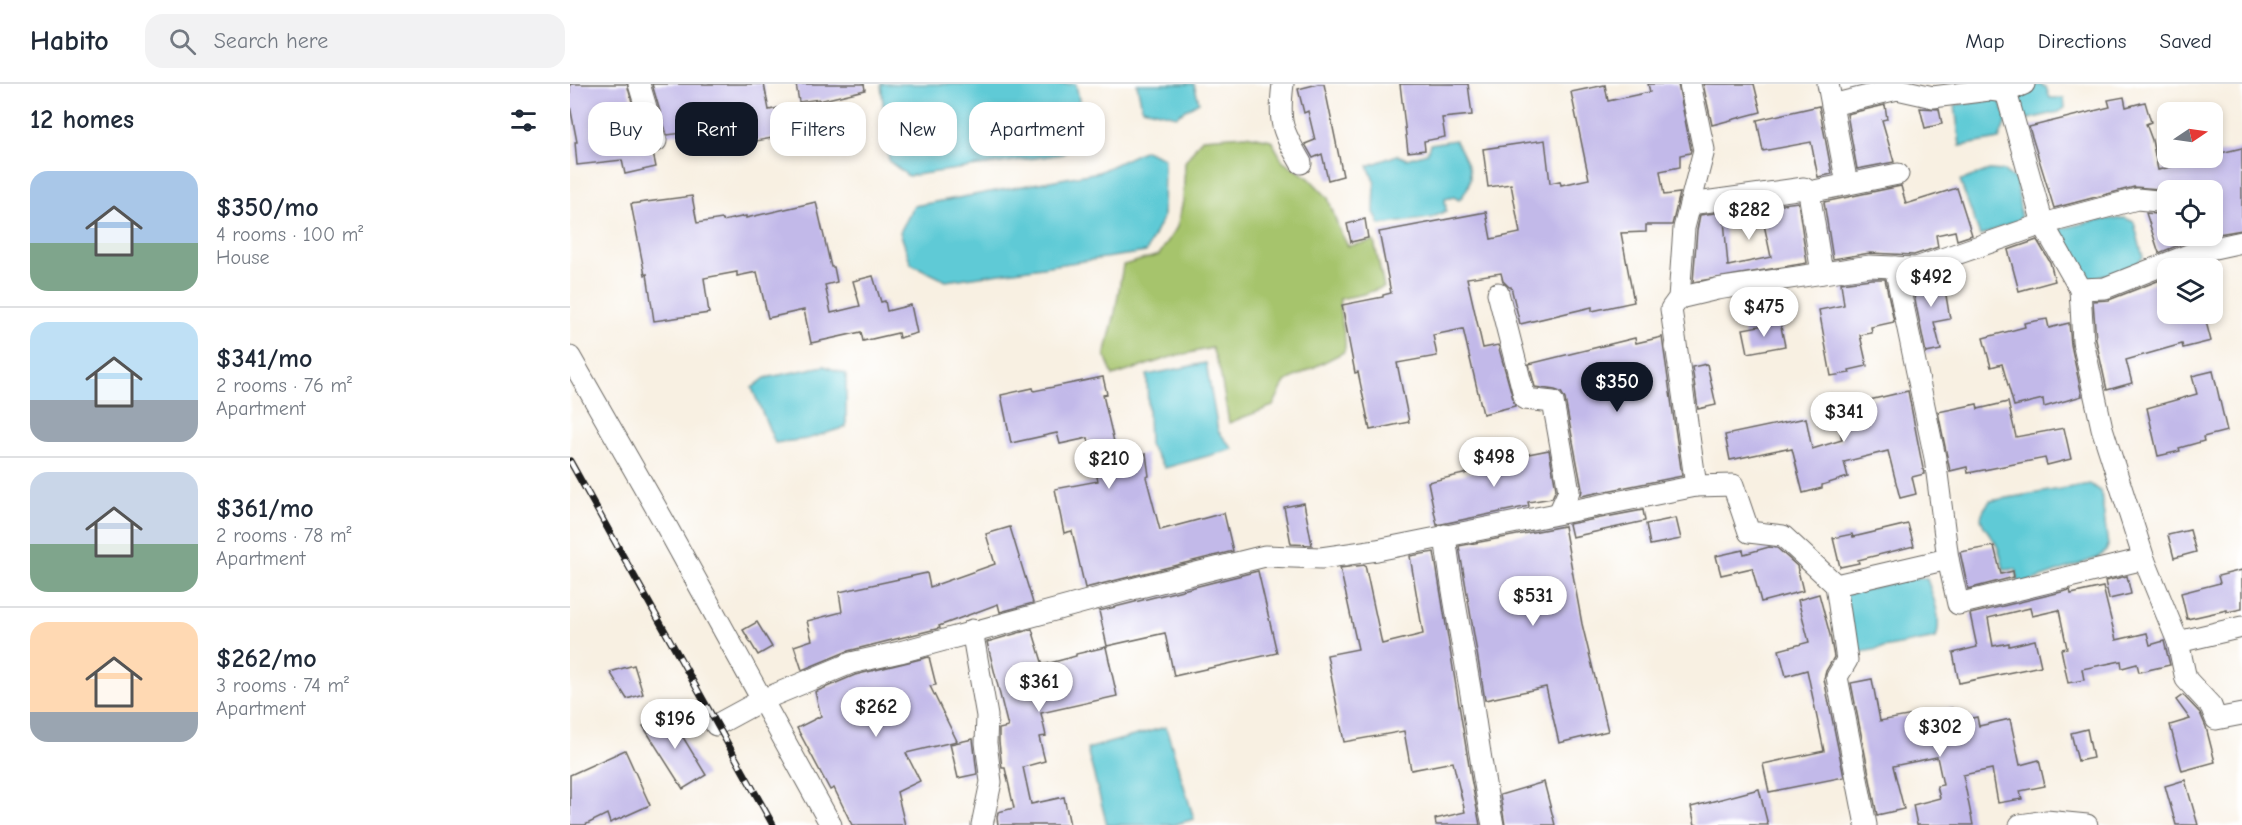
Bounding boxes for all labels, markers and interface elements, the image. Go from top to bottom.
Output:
search box [145,14,565,68]
text: Habito [30,25,109,57]
icon: search [166,25,199,58]
text: Search here [214,28,328,54]
text: Map [1965,29,2005,53]
text: Directions [2038,29,2127,53]
text: Saved [2160,29,2212,53]
chip: Buy [588,102,663,156]
chip: Rent [675,102,758,156]
chip: Filters [770,102,866,156]
chip: New [878,102,957,156]
chip: Apartment [969,102,1105,156]
north arrow [2157,102,2223,168]
map controls [2157,102,2223,324]
icon: filters [507,104,540,137]
text: 12 homes [30,105,134,135]
button: locate [2157,180,2223,246]
pin: $282 [1713,190,1785,241]
text: $350/mo [216,193,319,223]
icon: home [78,195,150,267]
text: $282 [1728,198,1770,221]
text: 4 rooms · 100 m² [216,223,363,246]
text: House [216,246,270,269]
pin: $492 [1895,257,1967,308]
button: layers [2157,258,2223,324]
text: $492 [1910,265,1952,288]
pin: $475 [1728,287,1800,338]
text: $475 [1743,295,1785,318]
text: $341/mo [216,344,312,374]
icon: home [78,346,150,418]
pin: $350 [1581,362,1653,413]
text: $350 [1595,370,1639,393]
text: 2 rooms · 76 m² [216,374,352,397]
pin: $341 [1808,392,1880,443]
text: Apartment [216,397,306,420]
text: $341 [1824,400,1864,423]
pin: $498 [1458,437,1530,488]
pin: $210 [1073,439,1145,490]
text: $498 [1473,445,1515,468]
text: $210 [1088,447,1130,470]
text: $361/mo [216,494,314,524]
icon: home [78,496,150,568]
text: 2 rooms · 78 m² [216,524,352,547]
text: Apartment [216,547,306,570]
pin: $531 [1497,576,1569,627]
text: $531 [1513,584,1553,607]
text: $262/mo [216,644,317,674]
icon: home [78,646,150,718]
pin: $361 [1003,662,1075,713]
text: $361 [1019,670,1059,693]
text: 3 rooms · 74 m² [216,674,349,697]
pin: $262 [840,687,912,738]
text: $262 [855,695,897,718]
text: Apartment [216,697,306,720]
pin: $196 [639,699,711,750]
text: $196 [655,707,695,730]
pin: $302 [1904,707,1976,758]
text: $302 [1918,715,1962,738]

